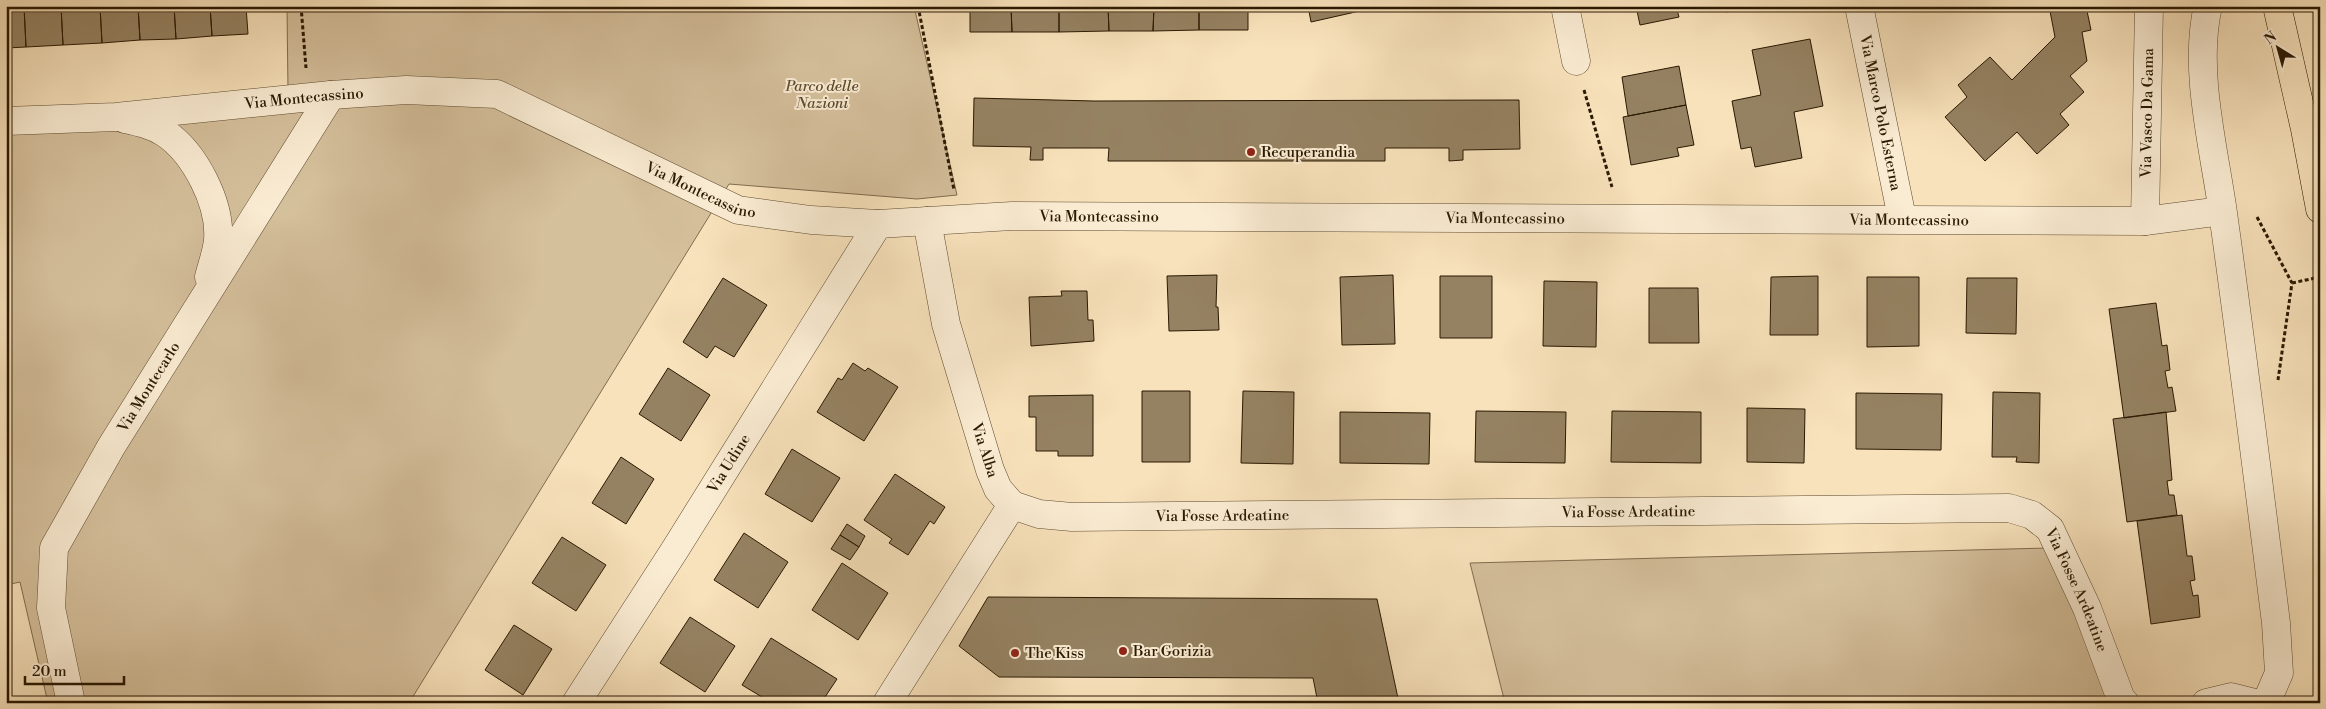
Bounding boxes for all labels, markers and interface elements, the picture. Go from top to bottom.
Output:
north arrow [2254,22,2304,72]
text: N [2261,28,2281,49]
street label: Via Marco Polo Esterna [1855,32,1905,193]
street label: Via Vasco Da Gama [2137,47,2158,179]
park label: Parco delle Nazioni [785,77,858,113]
street label: Via Montecassino [243,84,364,114]
place label: Recuperandia [1261,143,1356,162]
marker: Recuperandia [1245,146,1257,158]
street label: Via Montecassino [641,157,757,222]
street label: Via Montecassino [1038,207,1159,227]
street label: Via Montecassino [1444,209,1565,228]
street label: Via Montecassino [1848,211,1969,230]
street label: Via Montecarlo [113,338,184,437]
street label: Via Alba [966,419,1002,480]
street label: Via Udine [703,431,755,498]
street label: Via Fosse Ardeatine [1560,502,1695,522]
street label: Via Fosse Ardeatine [1154,506,1289,526]
street label: Via Fosse Ardeatine [2040,524,2112,655]
place label: Bar Gorizia [1132,642,1212,661]
place label: The Kiss [1025,644,1084,663]
marker: Bar Gorizia [1117,645,1129,657]
marker: The Kiss [1009,647,1021,659]
scale bar [25,654,124,686]
text: 20 m [32,662,67,681]

